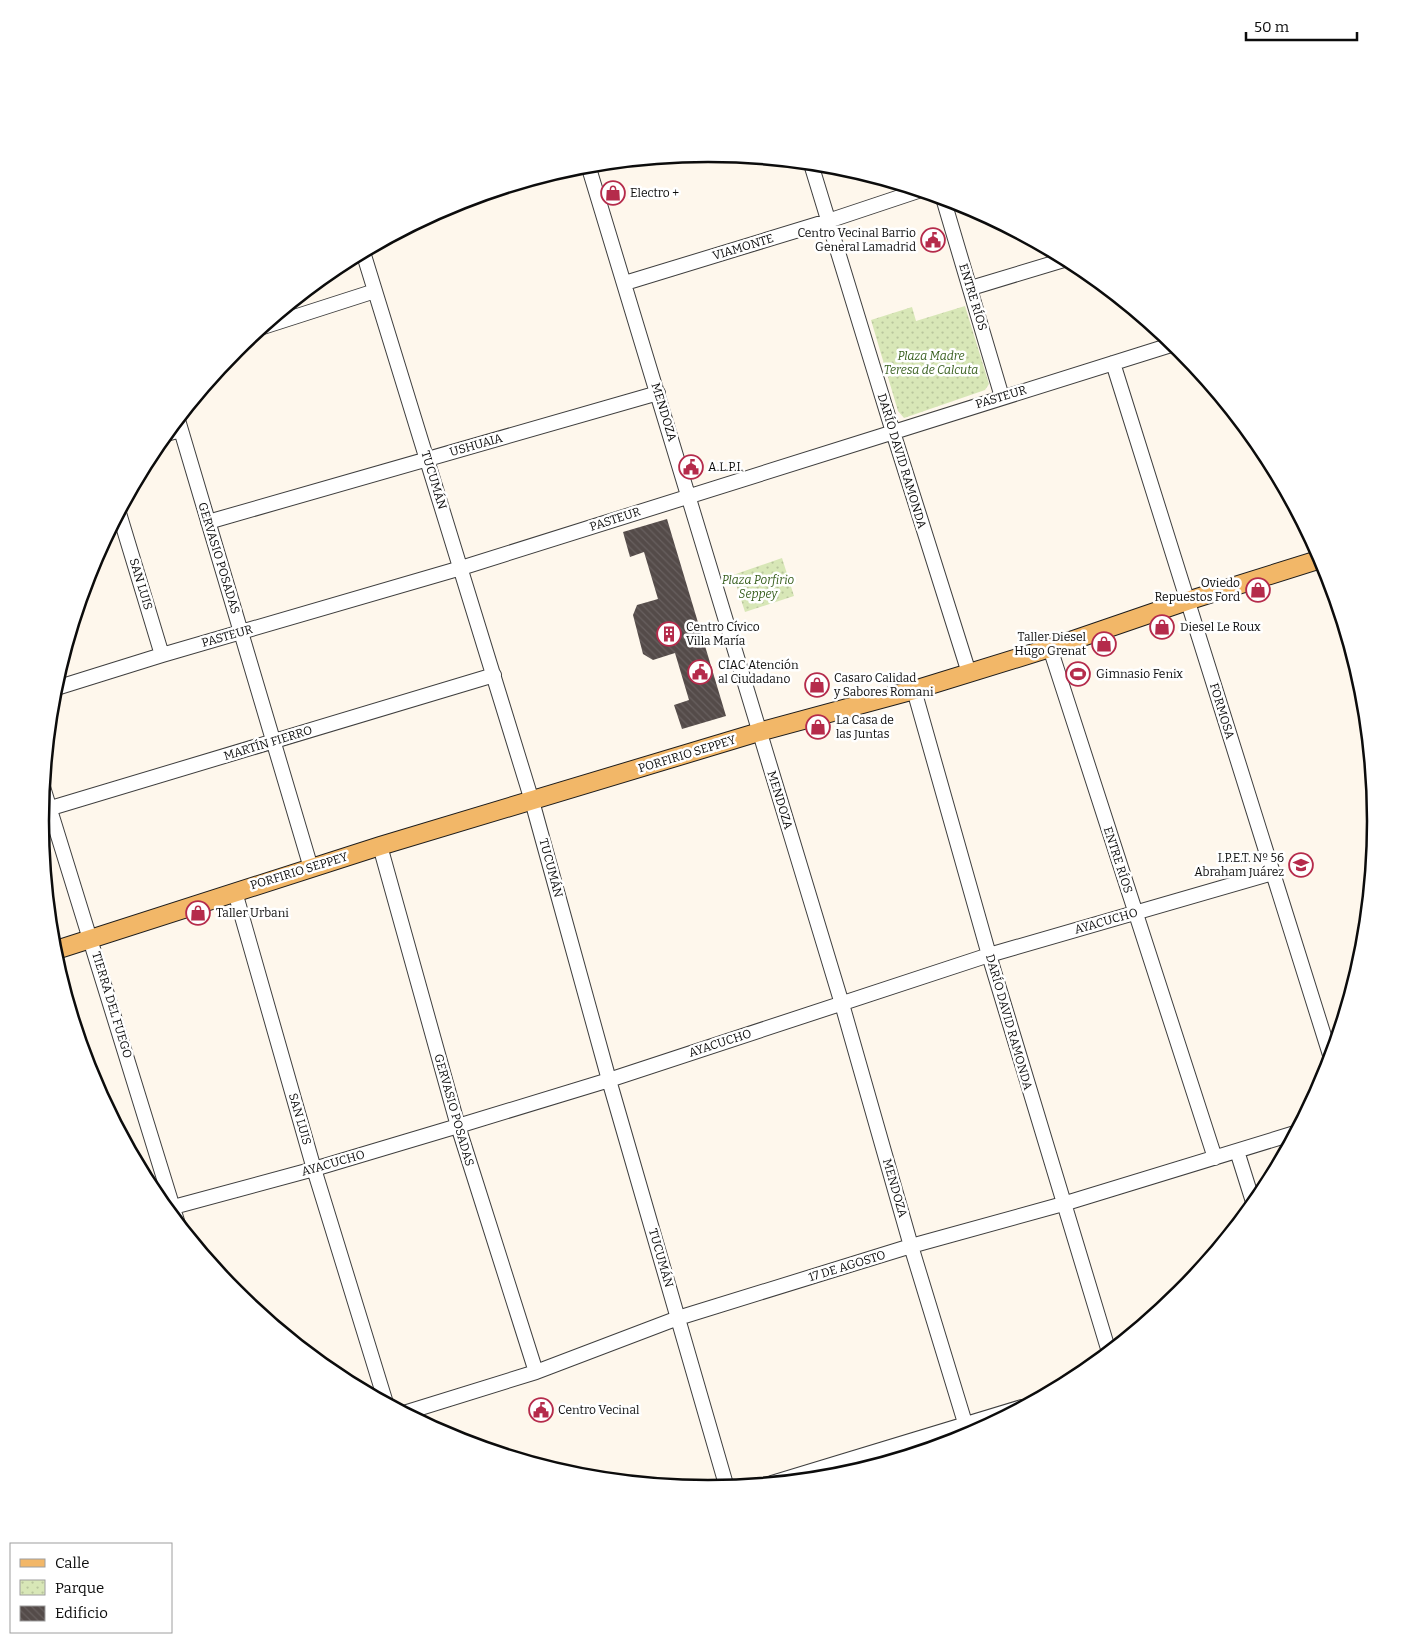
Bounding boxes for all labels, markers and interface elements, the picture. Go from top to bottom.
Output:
scale bar [1246,10,1357,42]
text: 50 m [1254,18,1290,36]
shop icon: Electro + [600,180,626,206]
place label: Electro + [630,186,679,200]
place label: Centro Vecinal Barrio General Lamadrid [797,226,916,254]
public building icon: Centro Vecinal Barrio General Lamadrid [920,227,946,253]
street label: VIAMONTE [711,231,775,263]
street label: ENTRE RÍOS [956,261,991,332]
park label: Plaza Madre Teresa de Calcuta [884,349,978,377]
street label: MENDOZA [648,381,680,443]
street label: PASTEUR [974,383,1028,411]
street label: DARÍO DAVID RAMONDA [875,391,930,531]
street label: USHUAIA [448,431,505,459]
street label: TUCUMÁN [418,449,451,511]
public building icon: A.L.P.I. [678,454,704,480]
place label: A.L.P.I. [708,460,743,474]
street label: GERVASIO POSADAS [195,501,243,615]
street label: PASTEUR [588,504,642,534]
street label: SAN LUIS [127,557,155,611]
park label: Plaza Porfirio Seppey [722,573,795,601]
place label: Oviedo Repuestos Ford [1154,576,1240,604]
shop icon: Oviedo Repuestos Ford [1245,577,1271,603]
shop icon: Diesel Le Roux [1149,614,1175,640]
place label: Centro Cívico Villa María [686,620,760,648]
place label: Diesel Le Roux [1180,620,1261,634]
building icon: Centro Cívico Villa María [656,621,682,647]
street label: PASTEUR [200,622,254,650]
place label: Taller Diesel Hugo Grenat [1014,630,1087,658]
shop icon: Taller Diesel Hugo Grenat [1091,631,1117,657]
place label: CIAC Atención al Ciudadano [718,658,799,686]
public building icon: CIAC Atención al Ciudadano [687,659,713,685]
sports icon: Gimnasio Fenix [1065,661,1091,687]
place label: Gimnasio Fenix [1096,667,1183,681]
place label: Casaro Calidad y Sabores Romani [833,671,934,699]
shop icon: Casaro Calidad y Sabores Romani [804,672,830,698]
street label: FORMOSA [1207,681,1237,741]
place label: La Casa de las Juntas [836,713,894,741]
shop icon: La Casa de las Juntas [805,714,831,740]
street label: MARTÍN FIERRO [222,722,314,763]
street label: PORFIRIO SEPPEY [637,732,738,775]
street label: MENDOZA [764,769,796,831]
street label: ENTRE RÍOS [1101,825,1136,895]
street label: TUCUMÁN [536,837,567,900]
street label: PORFIRIO SEPPEY [249,849,350,892]
place label: I.P.E.T. Nº 56 Abraham Juárez [1194,851,1284,879]
school or university icon: I.P.E.T. Nº 56 Abraham Juárez [1288,852,1314,878]
shop icon: Taller Urbani [185,900,211,926]
street label: AYACUCHO [1073,905,1139,937]
place label: Taller Urbani [216,906,289,920]
street label: TIERRA DEL FUEGO [89,950,135,1060]
street label: DARÍO DAVID RAMONDA [983,952,1036,1092]
street label: AYACUCHO [687,1026,753,1060]
street label: GERVASIO POSADAS [431,1052,477,1168]
street label: SAN LUIS [286,1092,314,1146]
street label: AYACUCHO [300,1147,366,1179]
street label: MENDOZA [880,1157,910,1219]
street label: TUCUMÁN [646,1227,677,1289]
street label: 17 DE AGOSTO [807,1248,887,1284]
public building icon: Centro Vecinal [528,1397,554,1423]
place label: Centro Vecinal [558,1403,640,1417]
legend [10,1543,172,1633]
text: Calle [55,1554,89,1572]
text: Parque [55,1579,104,1597]
text: Edificio [55,1604,108,1622]

